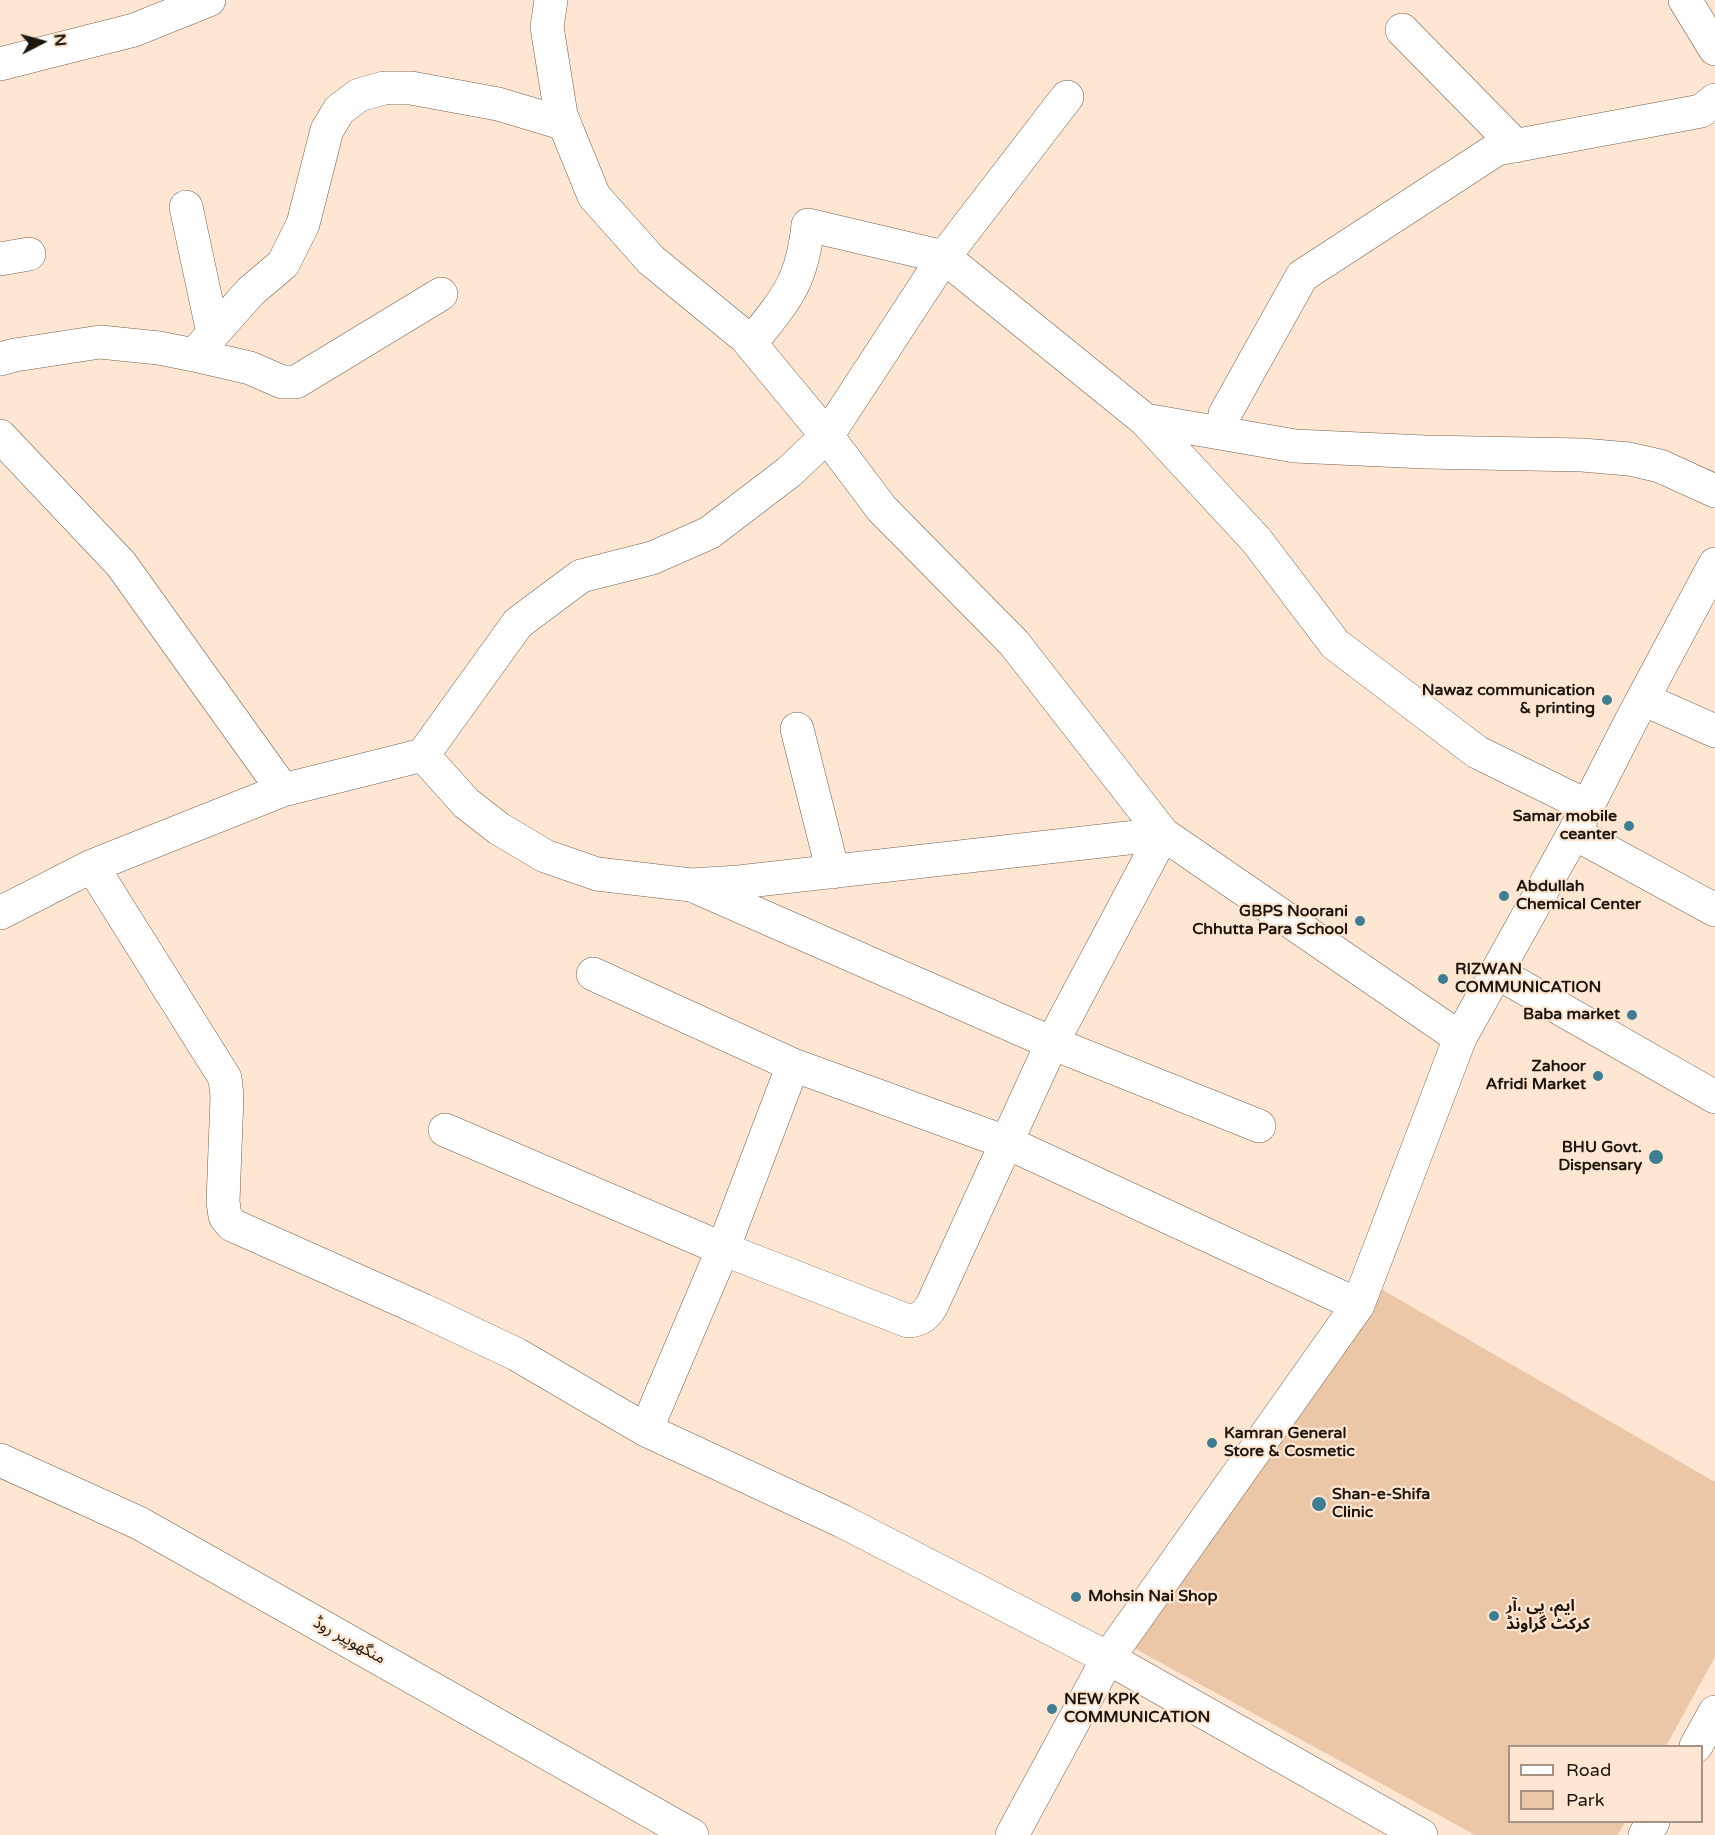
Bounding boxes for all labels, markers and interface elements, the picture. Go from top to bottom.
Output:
north arrow [12,12,72,72]
text: N [49,33,71,48]
place label: Nawaz communication & printing [1422,681,1595,719]
marker: Nawaz communication & printing [1600,693,1614,707]
place label: Samar mobile ceanter [1513,807,1617,845]
marker: Samar mobile ceanter [1622,819,1636,833]
place label: Abdullah Chemical Center [1516,877,1641,915]
marker: Abdullah Chemical Center [1497,889,1511,903]
place label: GBPS Noorani Chhutta Para School [1192,902,1348,940]
marker: GBPS Noorani Chhutta Para School [1353,914,1367,928]
place label: RIZWAN COMMUNICATION [1455,960,1601,998]
marker: RIZWAN COMMUNICATION [1436,972,1450,986]
place label: Baba market [1523,1005,1620,1025]
marker: Baba market [1625,1008,1639,1022]
place label: Zahoor Afridi Market [1486,1057,1586,1095]
marker: Zahoor Afridi Market [1591,1069,1605,1083]
place label: BHU Govt. Dispensary [1558,1138,1642,1176]
marker: BHU Govt. Dispensary [1647,1148,1665,1166]
place label: Kamran General Store & Cosmetic [1224,1424,1355,1462]
marker: Kamran General Store & Cosmetic [1205,1436,1219,1450]
place label: Shan-e-Shifa Clinic [1332,1485,1430,1523]
marker: Shan-e-Shifa Clinic [1310,1495,1328,1513]
place label: Mohsin Nai Shop [1088,1587,1218,1607]
marker: Mohsin Nai Shop [1069,1590,1083,1604]
place label: ایم، پی ،آر کرکٹ گراونڈ [1506,1597,1590,1635]
marker: ایم، پی ،آر کرکٹ گراونڈ [1487,1609,1501,1623]
street label: منگھوپیر روڈ [310,1613,388,1669]
place label: NEW KPK COMMUNICATION [1064,1690,1210,1728]
marker: NEW KPK COMMUNICATION [1045,1702,1059,1716]
legend [1508,1745,1703,1823]
text: Road [1566,1759,1611,1781]
text: Park [1566,1789,1604,1811]

